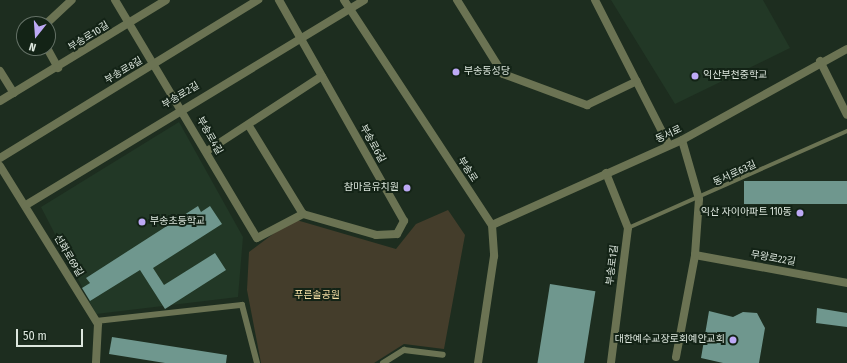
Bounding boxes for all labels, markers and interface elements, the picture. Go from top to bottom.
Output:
north arrow [16,16,56,56]
street label: 부송로10길 [66,20,112,54]
text: N [28,40,38,54]
street label: 부송로8길 [103,55,145,87]
place label: 부송동성당 [464,66,510,78]
marker: 부송동성당 [451,67,461,77]
place label: 익산부천중학교 [703,70,767,82]
marker: 익산부천중학교 [690,71,700,81]
street label: 부송로2길 [160,80,202,112]
street label: 부송로4길 [193,115,225,157]
street label: 부송로6길 [357,123,387,165]
street label: 동서로 [654,124,684,146]
street label: 부송로 [454,155,480,185]
street label: 동서로63길 [712,159,758,189]
place label: 참마음유치원 [344,182,399,194]
marker: 참마음유치원 [402,183,412,193]
place label: 익산 자이아파트 110동 [701,207,792,219]
marker: 익산 자이아파트 110동 [795,208,805,218]
place label: 부송초등학교 [150,216,205,228]
marker: 부송초등학교 [137,217,147,227]
street label: 선화로69길 [51,233,85,279]
street label: 부송로1길 [605,244,621,286]
street label: 무왕로22길 [749,249,797,269]
park label: 푸른솔공원 [294,290,340,302]
scale bar [18,321,85,347]
text: 50 m [23,329,47,343]
place label: 대한예수교장로회예안교회 [615,334,725,346]
marker: 대한예수교장로회예안교회 [728,335,738,345]

